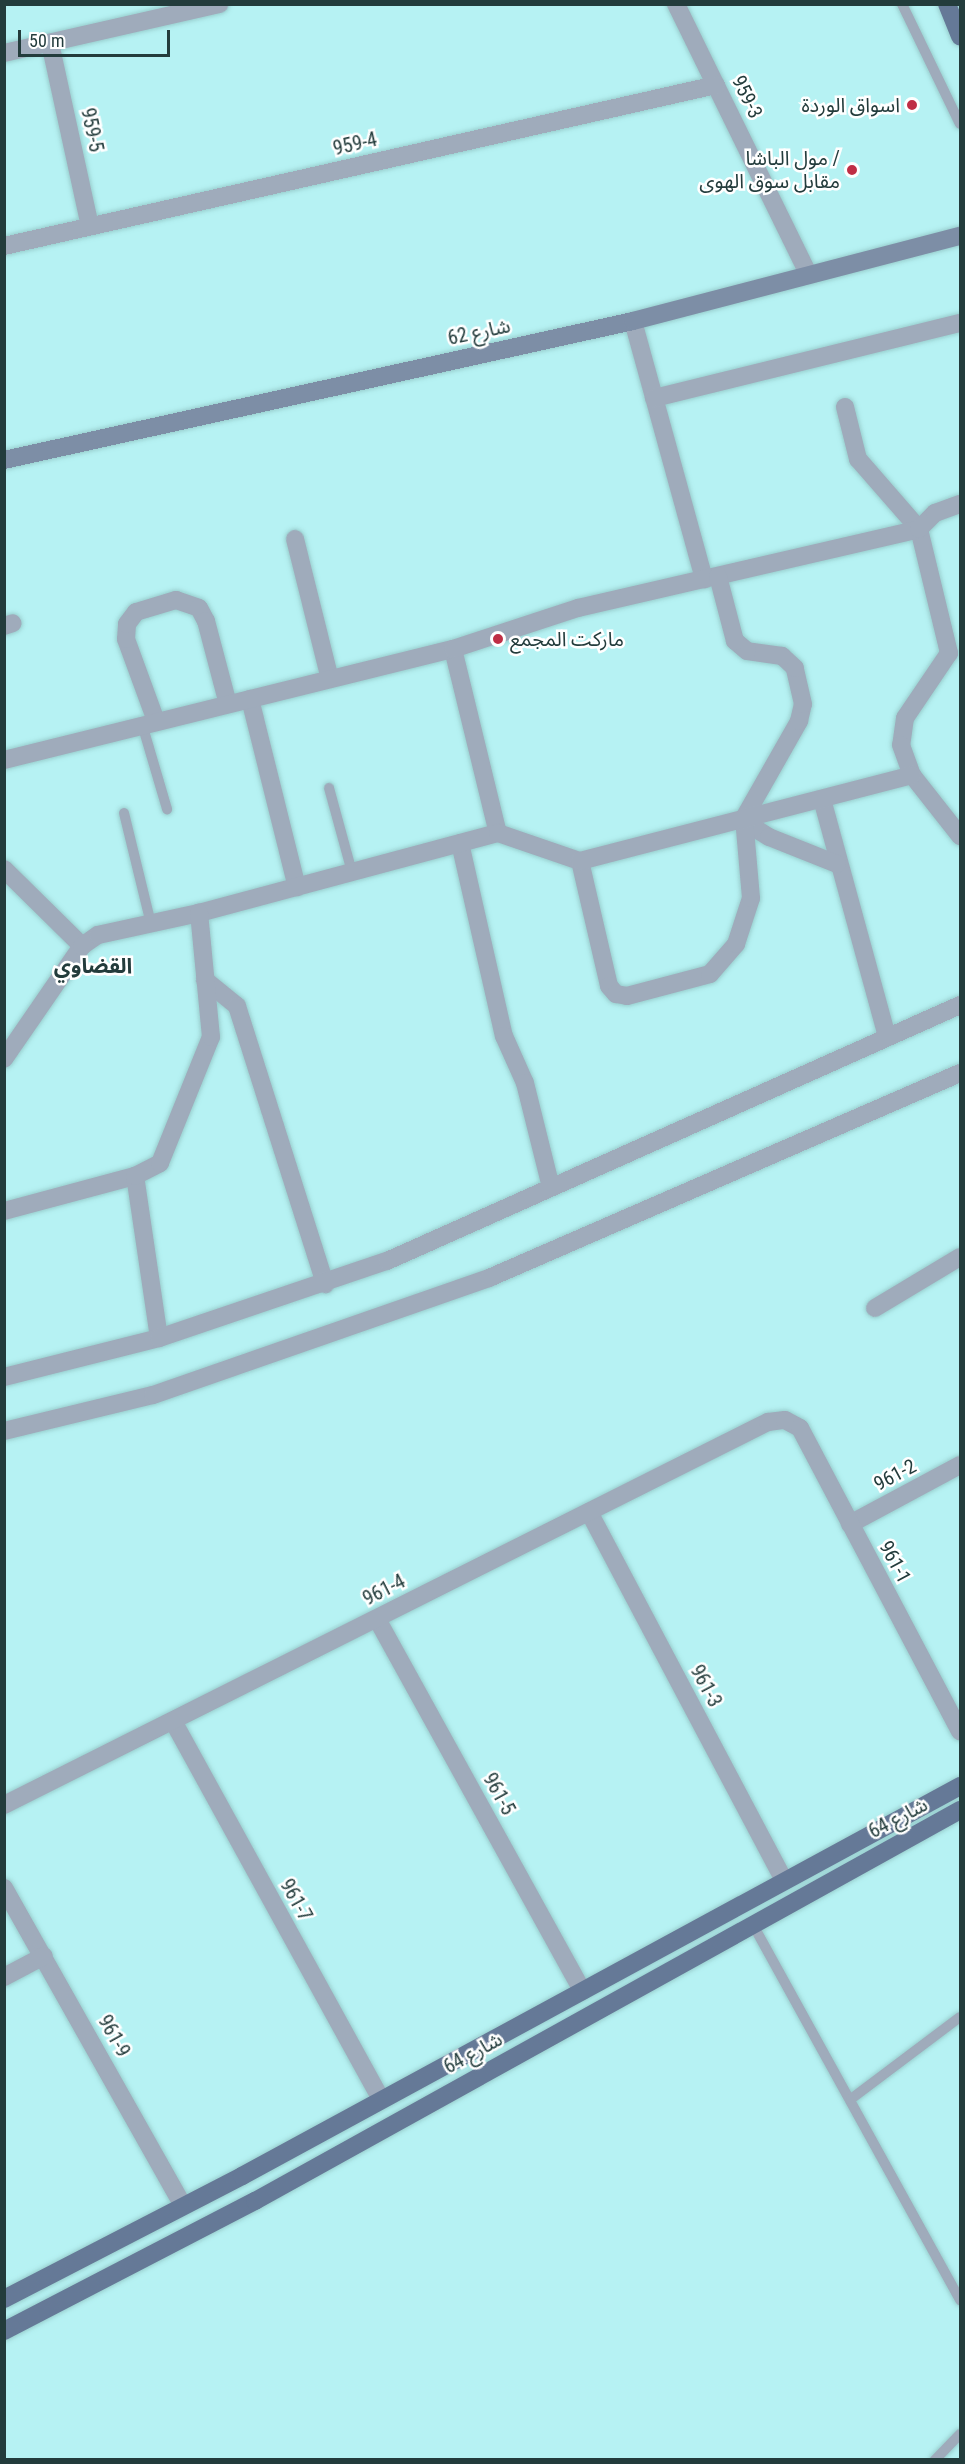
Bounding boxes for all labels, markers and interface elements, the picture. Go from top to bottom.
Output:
scale bar [21,18,172,56]
text: 50 m [29,30,64,51]
street label: 959-3 [726,72,768,122]
place label: اسواق الوردة [802,93,900,117]
marker: اسواق الوردة [905,98,919,112]
street label: 959-5 [76,106,108,154]
street label: 959-4 [331,127,379,161]
place label: مول الباشا / مقابل سوق الهوى [699,146,840,193]
marker: مول الباشا / مقابل سوق الهوى [845,163,859,177]
street label: شارع 62 [446,314,512,350]
place label: ماركت المجمع [510,627,624,651]
marker: ماركت المجمع [491,632,505,646]
district label: القضاوي [54,953,132,979]
street label: 961-2 [870,1454,920,1496]
street label: 961-1 [874,1537,916,1587]
street label: 961-4 [359,1569,409,1611]
street label: 961-3 [685,1661,727,1711]
street label: 961-5 [478,1769,520,1819]
street label: شارع 64 [864,1793,932,1843]
street label: 961-7 [275,1875,317,1925]
street label: 961-9 [93,2011,135,2061]
street label: شارع 64 [439,2027,507,2079]

